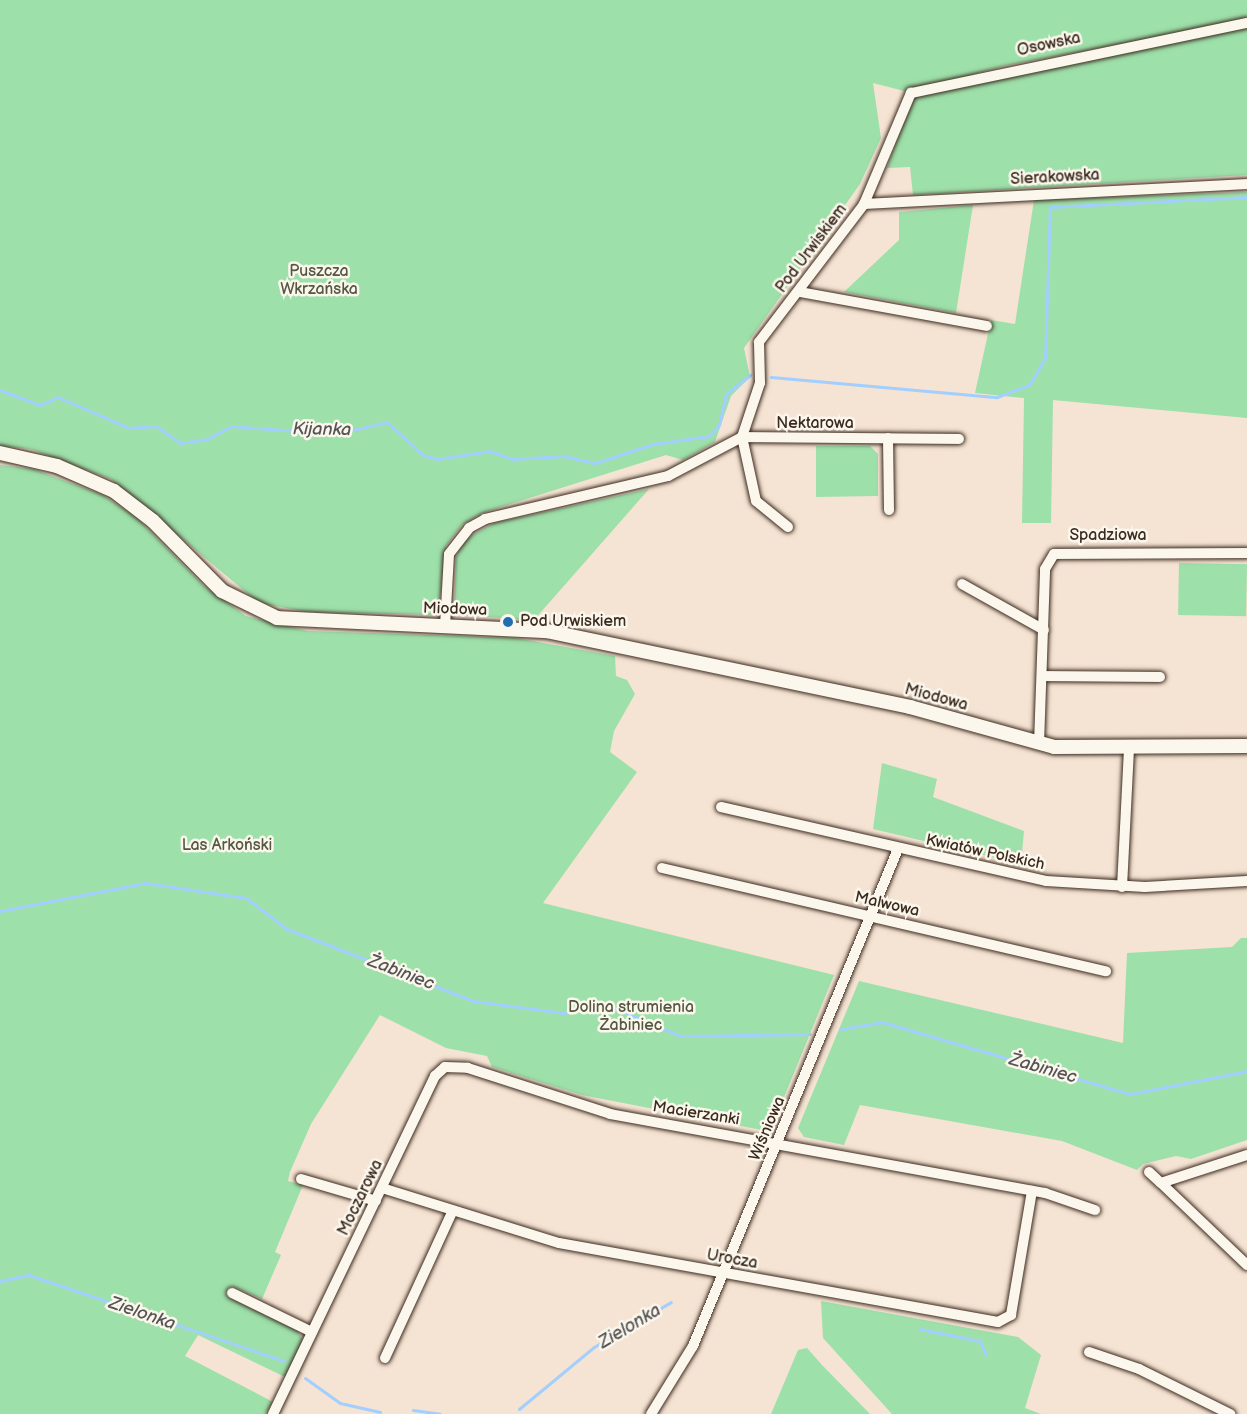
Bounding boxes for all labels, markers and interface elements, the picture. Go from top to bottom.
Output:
street label: Osowska [1016,29,1082,61]
street label: Sierakowska [1010,166,1100,190]
street label: Pod Urwiskiem [772,201,852,297]
park label: Puszcza Wkrzańska [280,262,358,300]
street label: Nektarowa [776,414,854,434]
water label: Kijanka [292,419,352,441]
street label: Spadziowa [1069,526,1147,546]
street label: Miodowa [422,599,488,621]
place label: Pod Urwiskiem [520,612,626,632]
marker: Pod Urwiskiem [501,615,515,629]
street label: Miodowa [902,680,970,716]
street label: Kwiatów Polskich [924,831,1046,875]
park label: Las Arkoński [182,836,272,856]
street label: Malwowa [853,888,921,922]
water label: Żabiniec [365,951,437,995]
park label: Dolina strumienia Żabiniec [568,998,694,1036]
water label: Żabiniec [1007,1049,1079,1089]
street label: Wiśniowa [746,1094,790,1164]
street label: Macierzanki [651,1098,741,1130]
street label: Moczarowa [334,1157,388,1239]
street label: Urocza [705,1246,759,1274]
water label: Zielonka [106,1293,178,1335]
water label: Zielonka [595,1300,665,1354]

